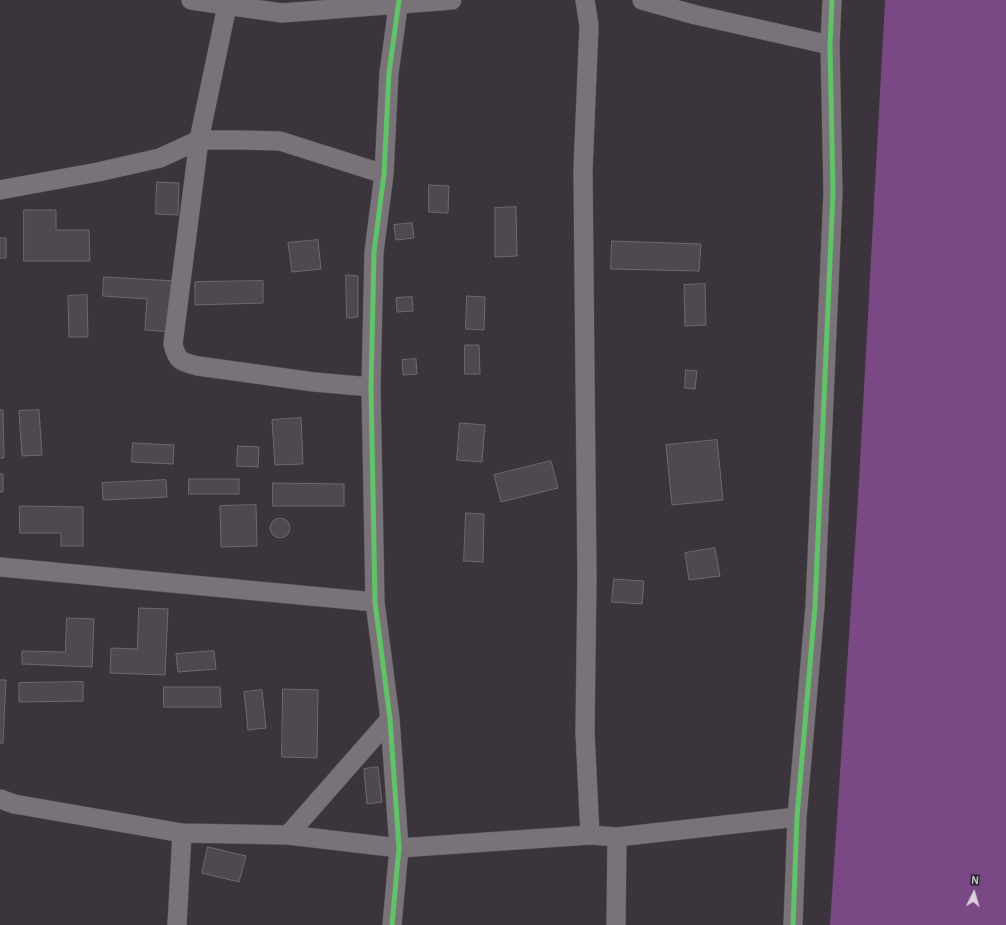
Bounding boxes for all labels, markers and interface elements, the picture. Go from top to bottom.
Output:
north arrow [954,873,994,913]
text: N [971,874,980,887]

